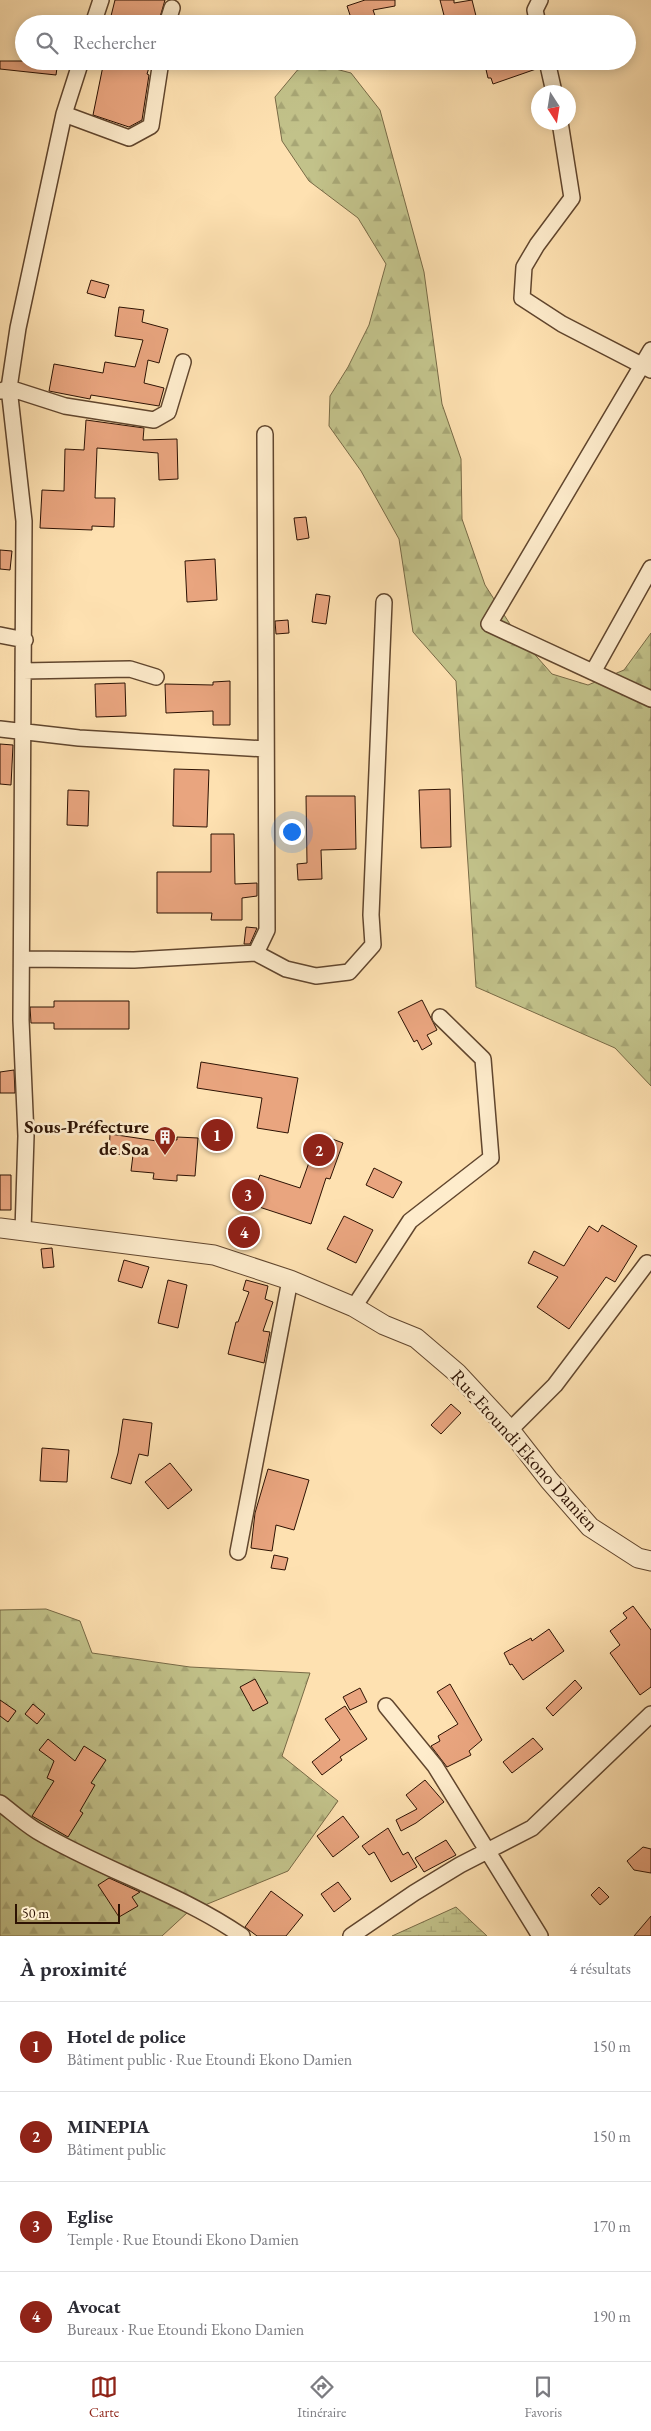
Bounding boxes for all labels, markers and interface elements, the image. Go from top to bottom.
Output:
search box [15,15,636,70]
icon: search [33,29,61,57]
text: Rechercher [73,30,156,55]
north arrow [531,85,576,130]
your location [279,819,305,845]
place label: Sous-Préfecture de Soa [24,1114,150,1161]
pin: 1 [201,1116,233,1154]
building icon: Sous-Préfecture de Soa [153,1125,177,1156]
pin: 2 [303,1131,335,1169]
pin: 3 [232,1176,264,1214]
pin: 4 [228,1213,260,1251]
street label: Rue Etoundi Ekono Damien [445,1364,604,1537]
scale bar [15,1901,120,1924]
text: 50 m [22,1904,49,1922]
text: À proximité [20,1955,127,1982]
text: 4 résultats [569,1958,631,1979]
text: Hotel de police [67,2024,186,2049]
text: 1 [32,2036,40,2057]
text: 150 m [592,2036,631,2057]
text: Bâtiment public · Rue Etoundi Ekono Damien [67,2049,352,2070]
text: MINEPIA [67,2114,150,2139]
text: 2 [32,2126,40,2147]
text: 150 m [592,2126,631,2147]
text: Bâtiment public [67,2139,166,2160]
text: Eglise [67,2204,113,2229]
text: 3 [32,2216,40,2237]
text: 170 m [592,2216,631,2237]
text: Temple · Rue Etoundi Ekono Damien [67,2229,299,2250]
text: Avocat [67,2294,121,2319]
text: 4 [32,2306,40,2327]
text: 190 m [592,2306,631,2327]
text: Bureaux · Rue Etoundi Ekono Damien [67,2319,304,2340]
tab: Carte [89,2373,119,2421]
tab: Itinéraire [297,2373,346,2421]
tab: Favoris [525,2373,562,2421]

